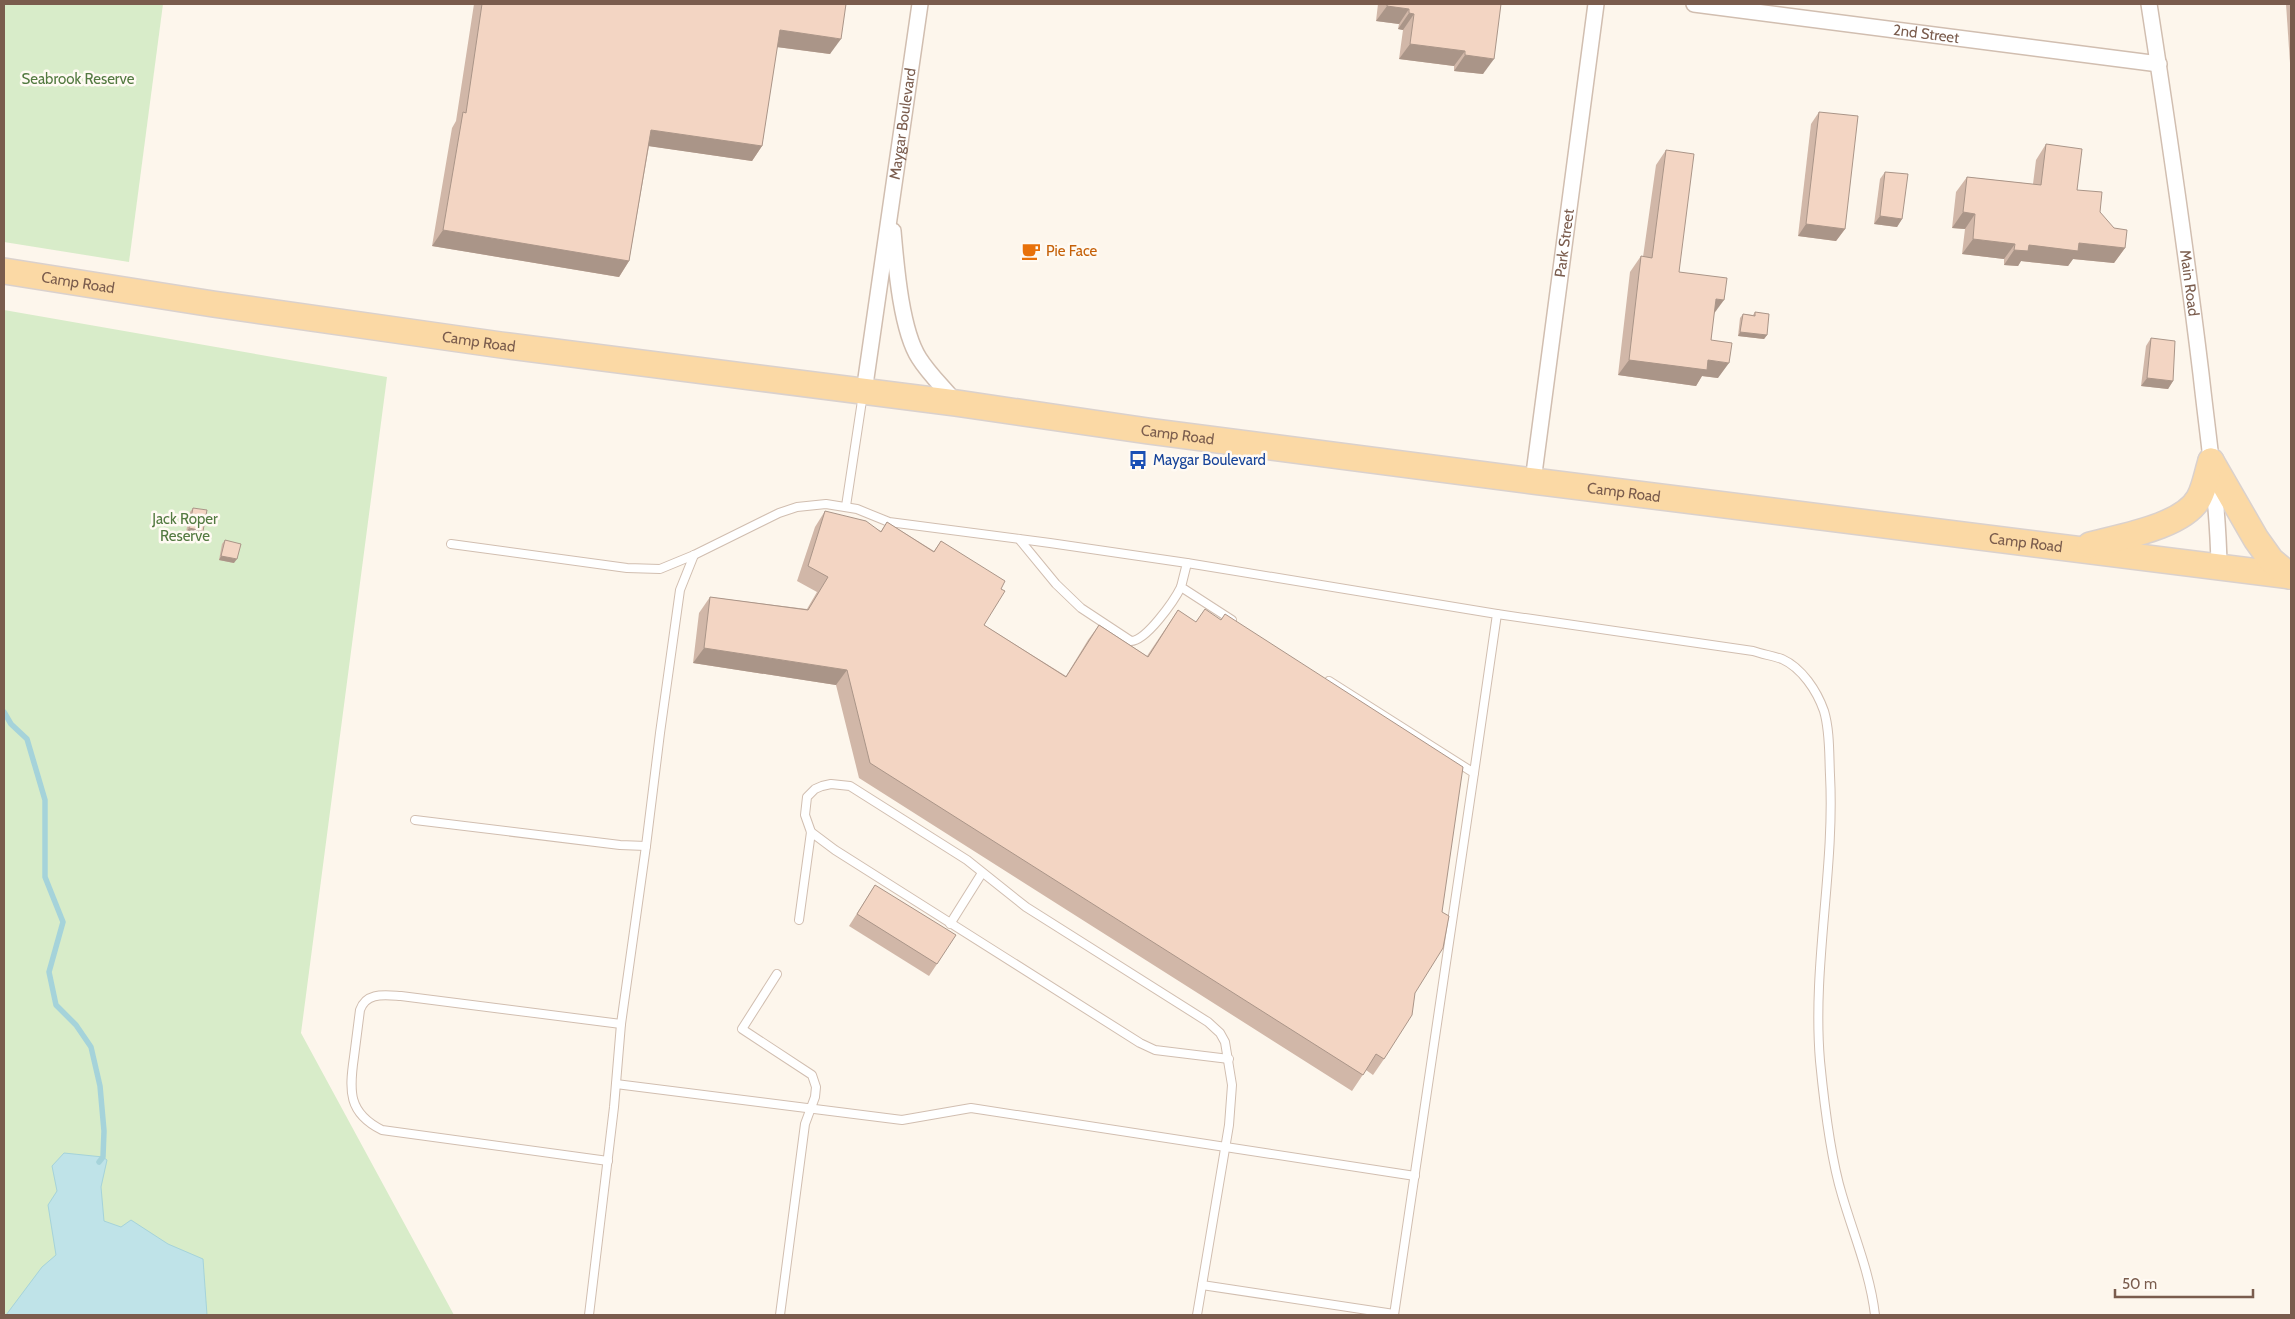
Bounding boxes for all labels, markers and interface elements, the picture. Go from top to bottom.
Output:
street label: 2nd Street [1892,21,1960,47]
street label: Maygar Boulevard [886,67,920,181]
park label: Seabrook Reserve [21,70,135,88]
street label: Park Street [1551,208,1578,278]
cafe icon: Pie Face [1020,240,1042,262]
place label: Pie Face [1046,242,1098,260]
street label: Main Road [2176,249,2203,317]
street label: Camp Road [40,268,116,297]
street label: Camp Road [441,328,516,356]
street label: Camp Road [1140,421,1215,449]
bus stop icon: Maygar Boulevard [1127,449,1149,471]
place label: Maygar Boulevard [1153,451,1266,469]
street label: Camp Road [1586,479,1662,506]
park label: Jack Roper Reserve [151,510,218,545]
street label: Camp Road [1988,529,2063,556]
scale bar [2115,1266,2252,1298]
text: 50 m [2122,1275,2157,1293]

